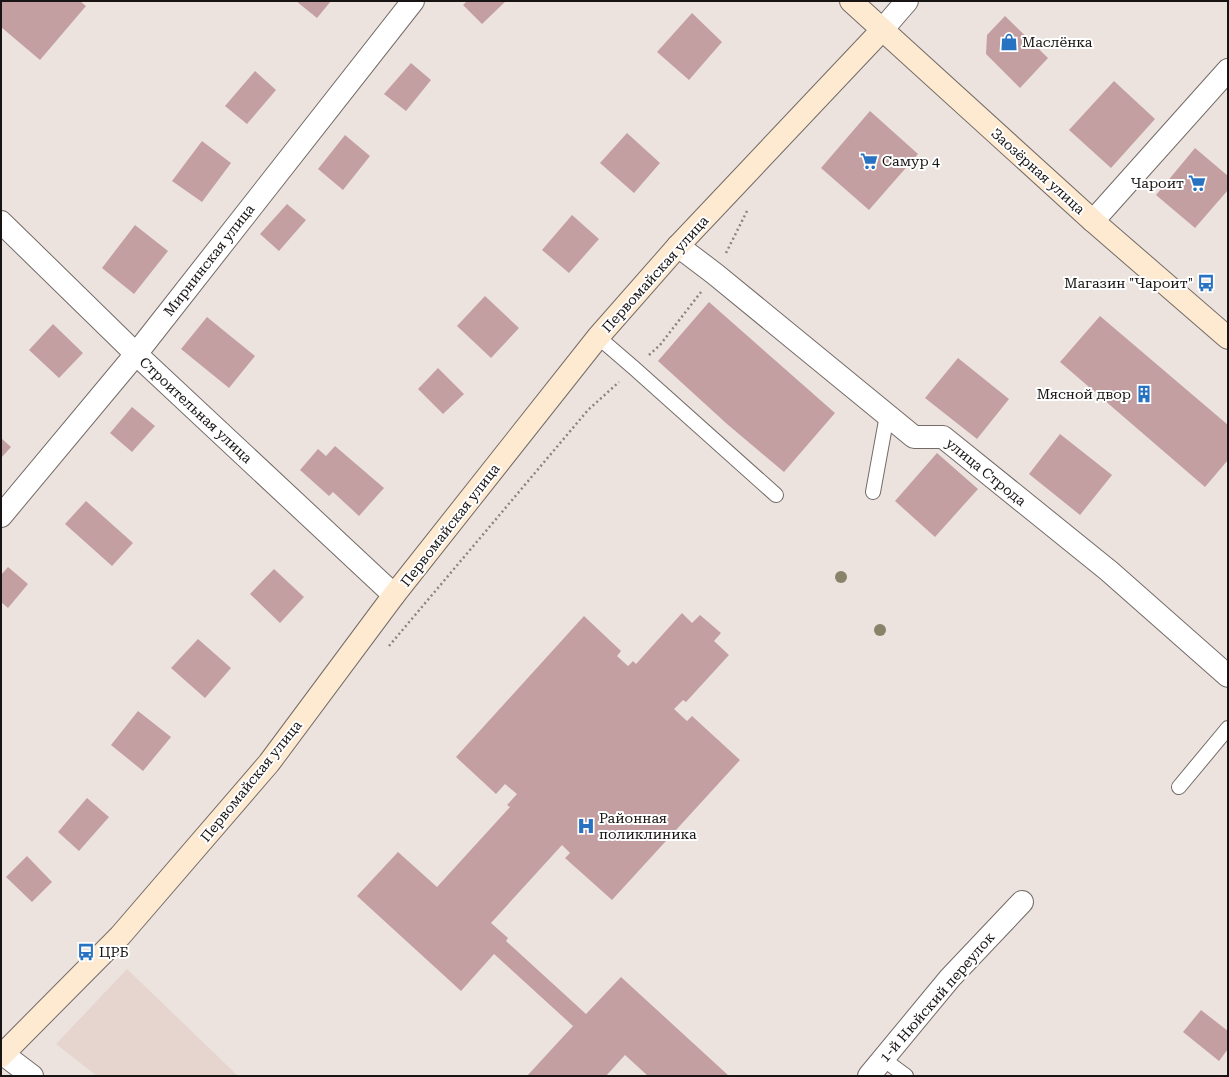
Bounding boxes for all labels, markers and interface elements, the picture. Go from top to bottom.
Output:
shop icon: Маслёнка [999,32,1019,52]
place label: Маслёнка [1022,34,1093,50]
street label: Заозёрная улица [988,125,1088,217]
supermarket icon: Самур 4 [859,151,879,171]
place label: Самур 4 [882,153,940,169]
supermarket icon: Чароит [1187,173,1207,193]
place label: Чароит [1131,175,1184,191]
street label: Мирнинская улица [160,201,258,319]
street label: Первомайская улица [598,212,712,336]
bus stop icon: Магазин "Чароит" [1196,273,1216,293]
place label: Магазин "Чароит" [1064,275,1193,291]
street label: Строительная улица [136,354,256,467]
building icon: Мясной двор [1134,384,1154,404]
place label: Мясной двор [1037,386,1131,402]
street label: улица Строда [943,435,1030,509]
street label: Первомайская улица [397,460,503,589]
street label: Первомайская улица [197,717,305,845]
place label: Районная поликлиника [599,810,697,842]
hospital icon: Районная поликлиника [576,816,596,836]
street label: 1-й Нюйский переулок [876,929,998,1065]
bus stop icon: ЦРБ [76,942,96,962]
place label: ЦРБ [99,944,128,960]

